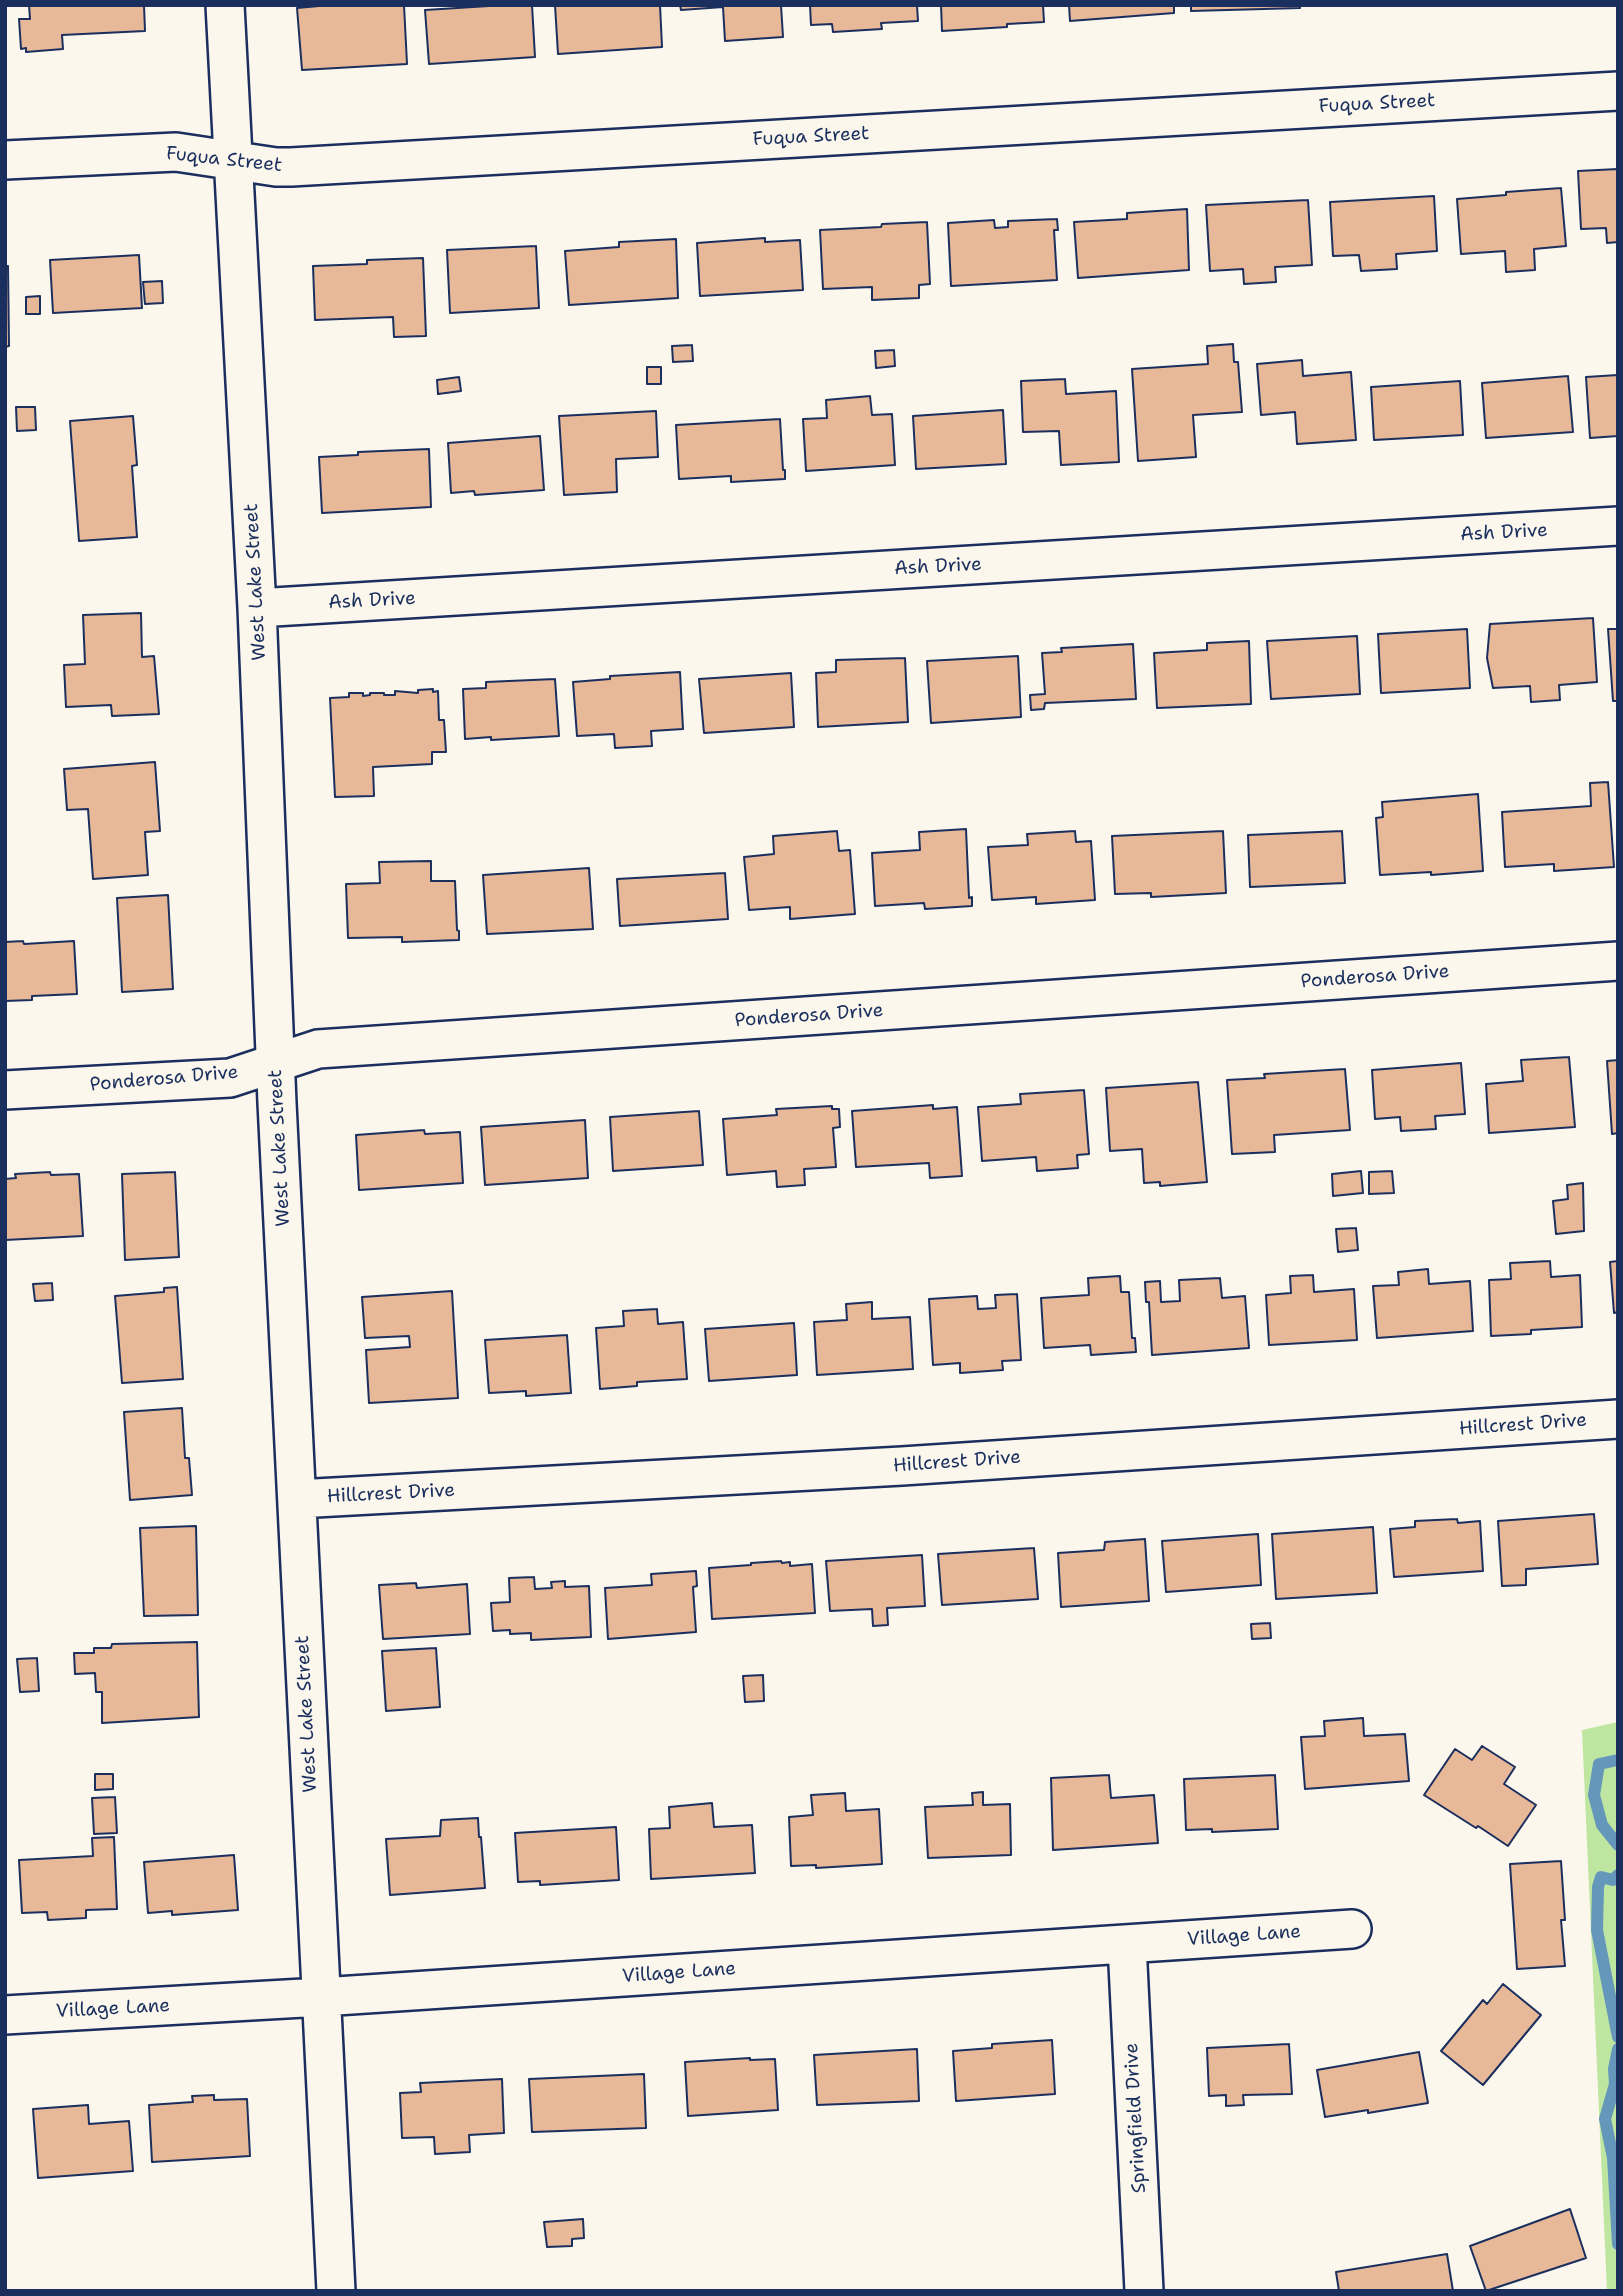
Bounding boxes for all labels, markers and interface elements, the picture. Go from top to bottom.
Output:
street label: Fuqua Street [1318,90,1436,118]
street label: Fuqua Street [752,123,870,151]
street label: Fuqua Street [165,143,283,177]
street label: West Lake Street [241,503,271,661]
street label: Ash Drive [1460,519,1548,547]
street label: Ash Drive [894,553,982,581]
street label: Ash Drive [328,587,416,615]
street label: Ponderosa Drive [1300,960,1450,994]
street label: Ponderosa Drive [734,999,884,1033]
street label: Ponderosa Drive [89,1061,239,1097]
street label: West Lake Street [265,1069,295,1227]
street label: Hillcrest Drive [1458,1409,1588,1441]
street label: Hillcrest Drive [892,1446,1022,1478]
street label: Hillcrest Drive [326,1479,456,1509]
street label: West Lake Street [292,1635,322,1793]
street label: Village Lane [1186,1921,1302,1951]
street label: Village Lane [621,1958,737,1988]
street label: Village Lane [55,1995,171,2023]
street label: Springfield Drive [1121,2042,1151,2194]

